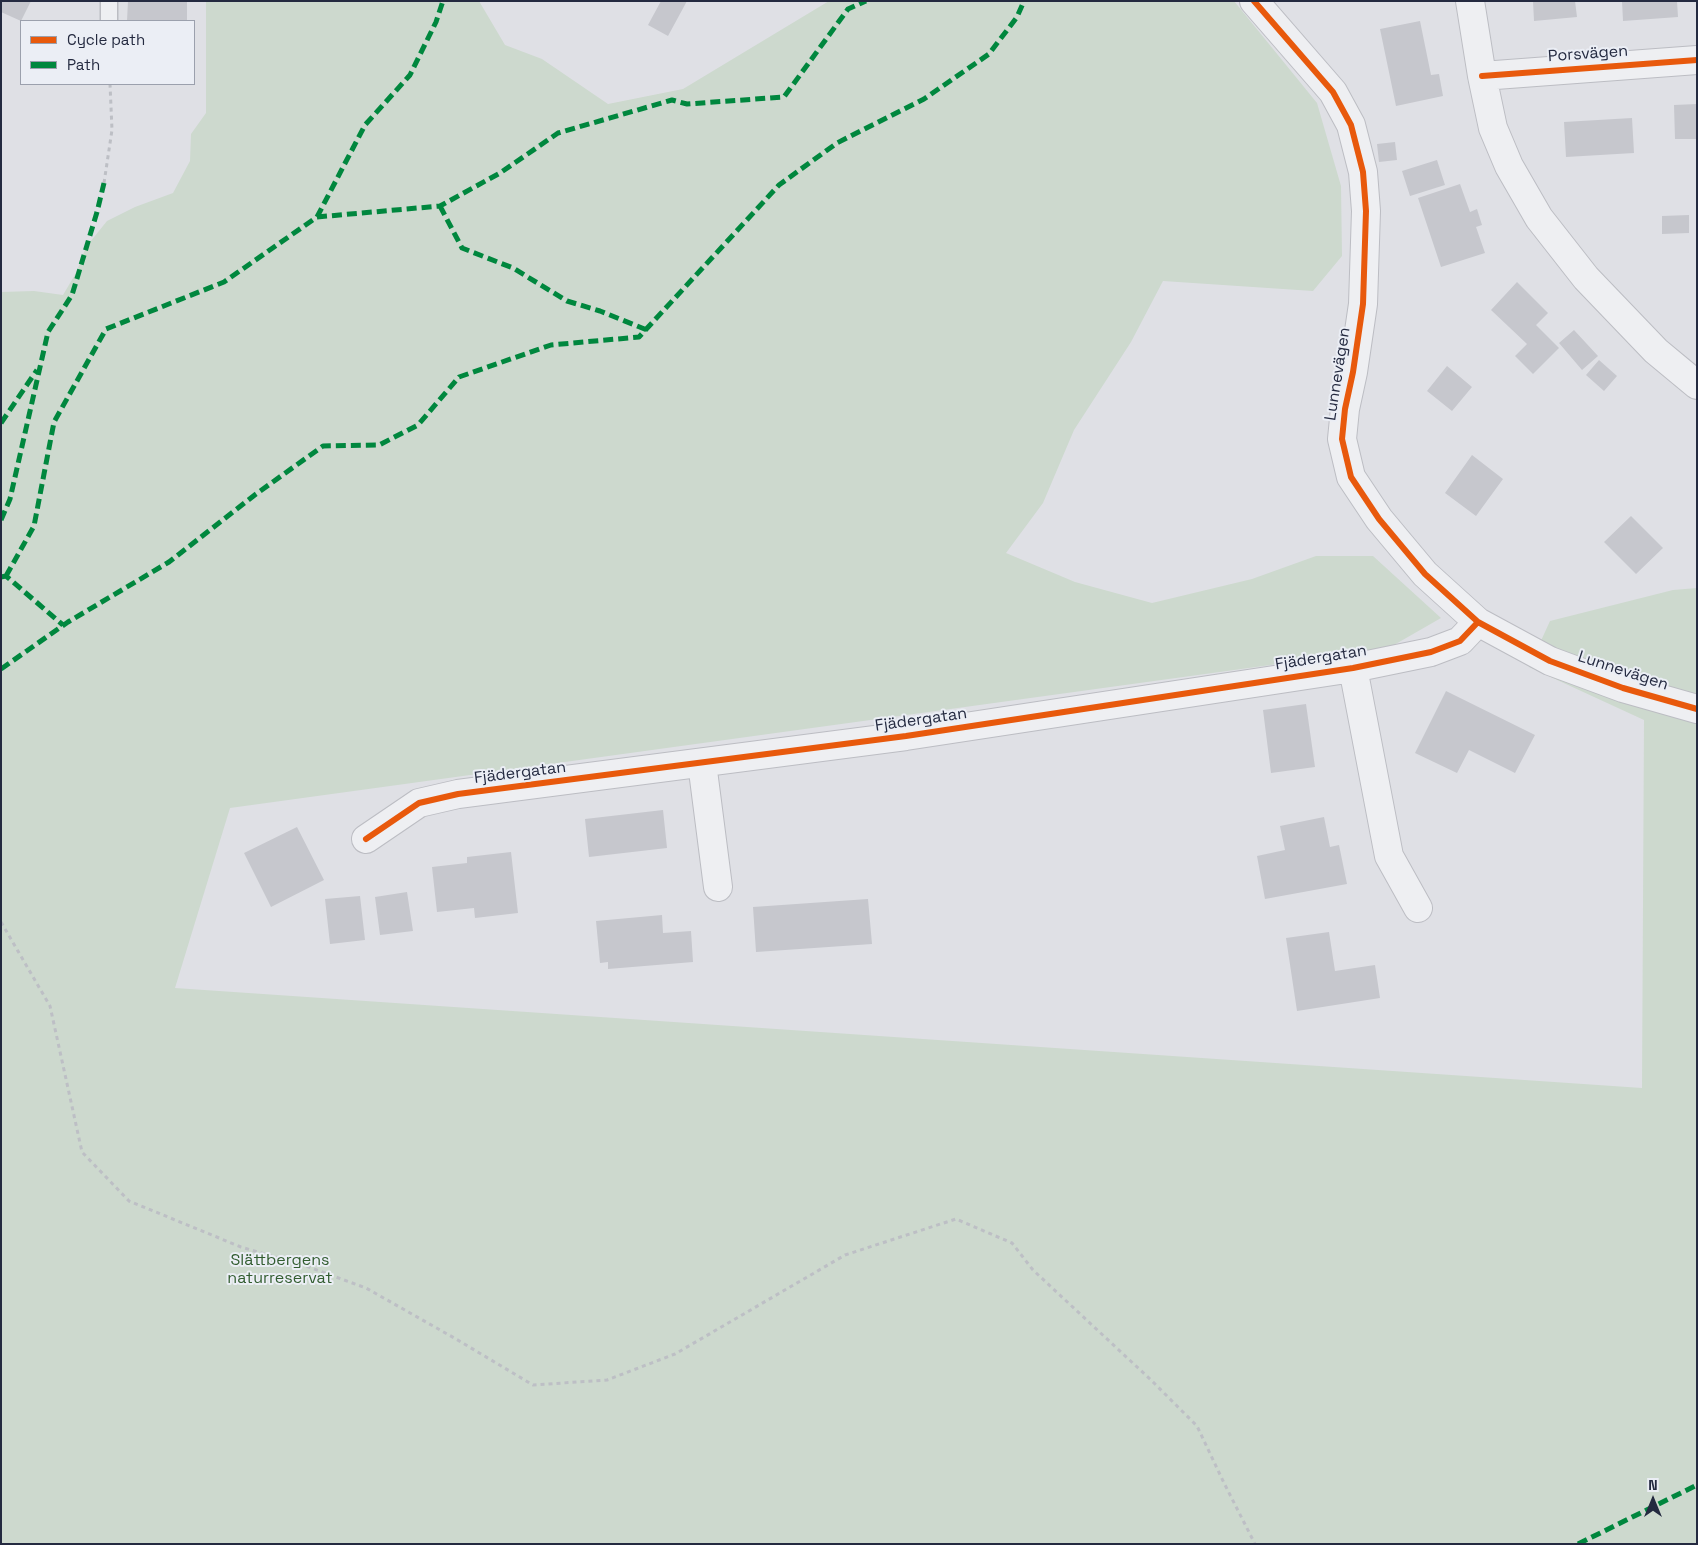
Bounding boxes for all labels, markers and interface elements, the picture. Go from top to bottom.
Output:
legend [20,20,195,85]
text: Cycle path [67,30,145,49]
street label: Porsvägen [1547,42,1629,66]
text: Path [67,55,100,74]
street label: Lunnevägen [1321,326,1355,422]
street label: Fjädergatan [1274,641,1368,675]
street label: Lunnevägen [1575,647,1671,695]
street label: Fjädergatan [874,704,968,736]
street label: Fjädergatan [473,758,567,788]
park label: Slättbergens naturreservat [227,1251,333,1289]
north arrow [1628,1475,1678,1525]
text: N [1648,1476,1658,1494]

